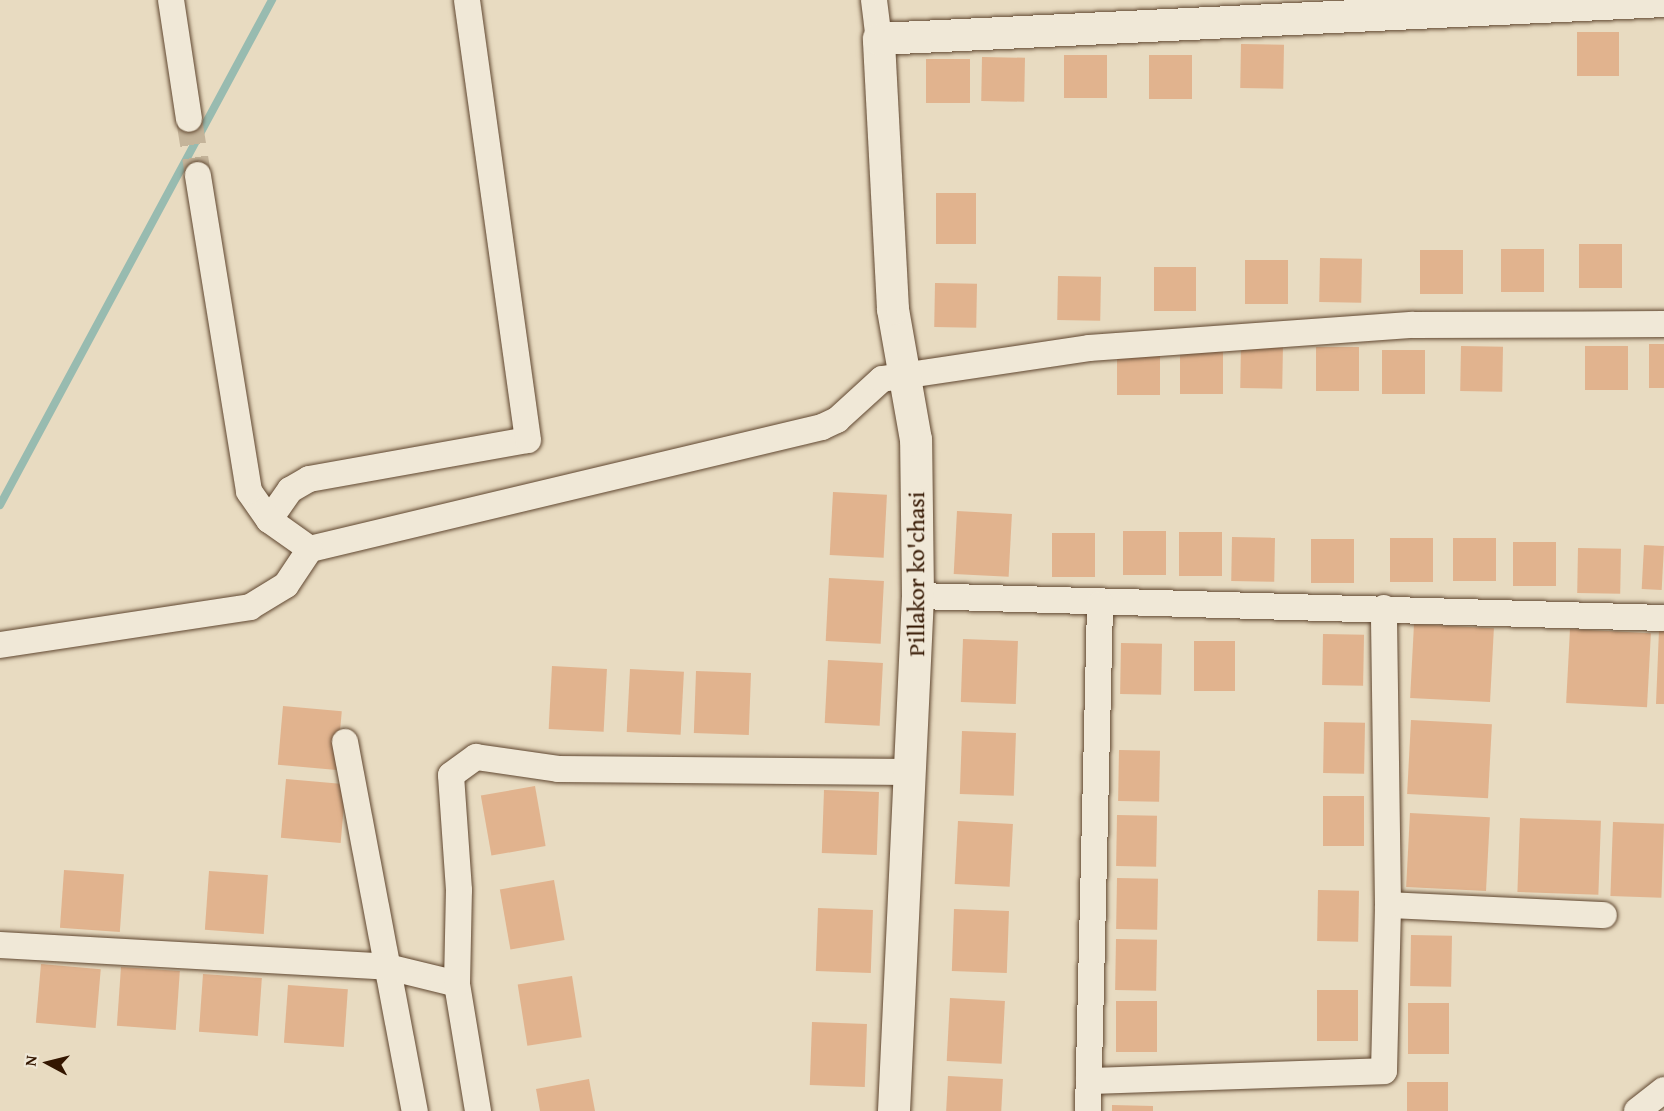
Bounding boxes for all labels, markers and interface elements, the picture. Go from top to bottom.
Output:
street label: Pillakor ko'chasi [902,491,930,657]
north arrow [18,1033,78,1093]
text: N [18,1054,43,1068]

